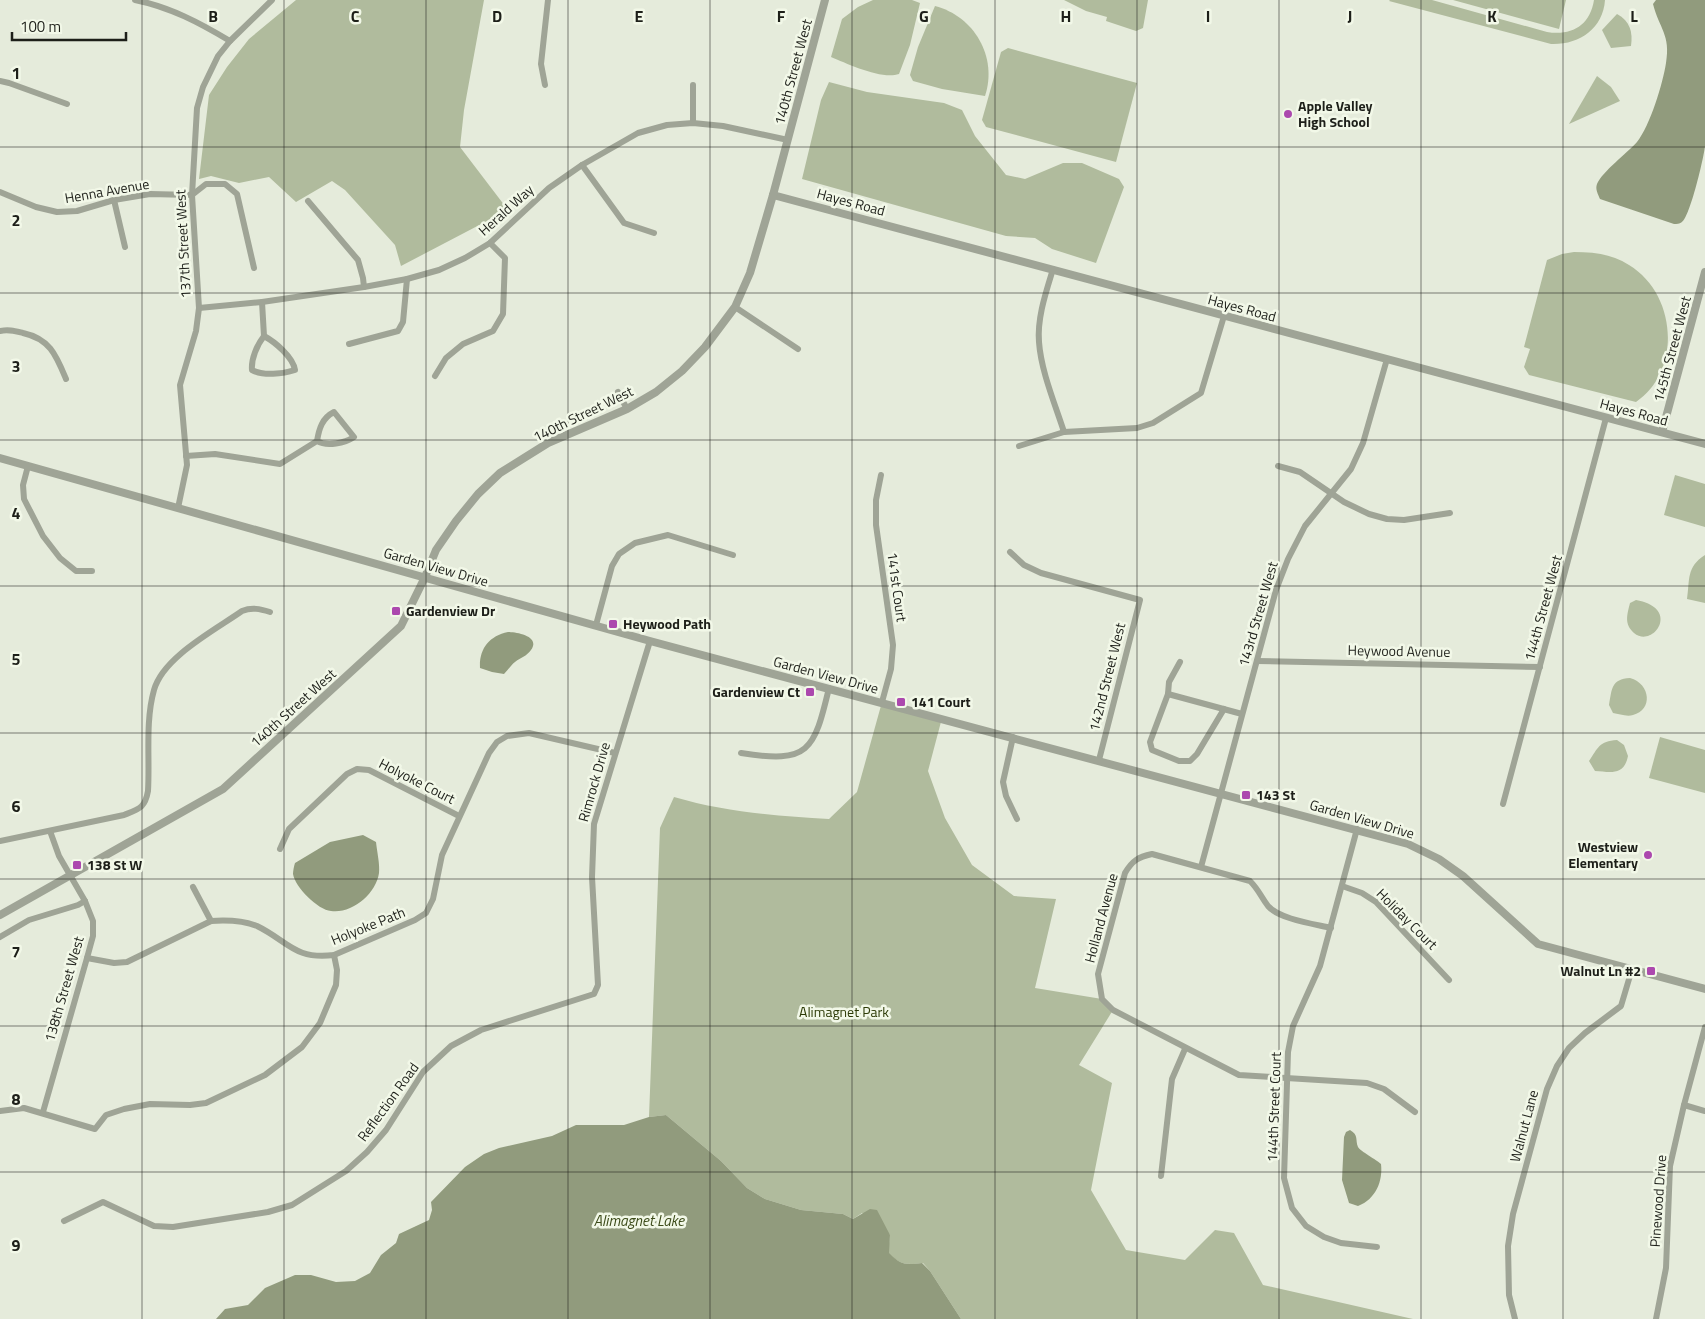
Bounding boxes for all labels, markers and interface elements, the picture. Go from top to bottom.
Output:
text: B [208,4,218,28]
text: C [351,4,360,28]
text: D [492,4,502,28]
text: E [635,4,644,28]
text: F [777,4,786,28]
text: G [919,4,929,28]
text: H [1061,4,1071,28]
text: I [1206,4,1210,28]
text: J [1348,4,1352,28]
text: K [1487,4,1497,28]
text: L [1630,4,1638,28]
scale bar [12,10,126,42]
text: 100 m [20,15,61,38]
street label: 140th Street West [768,17,817,127]
text: 1 [12,61,20,85]
place label: Apple Valley High School [1298,95,1373,132]
marker: Apple Valley High School [1282,108,1294,120]
street label: Henna Avenue [63,173,151,208]
street label: Herald Way [473,179,538,240]
street label: Hayes Road [815,182,888,221]
street label: 137th Street West [169,189,196,299]
text: 2 [12,208,20,232]
street label: Hayes Road [1206,288,1279,327]
street label: 145th Street West [1647,294,1696,404]
text: 3 [12,354,20,378]
street label: 140th Street West [529,380,636,447]
street label: Hayes Road [1598,392,1671,431]
text: 4 [12,501,21,525]
street label: Garden View Drive [381,542,491,591]
street label: 141st Court [882,551,913,623]
street label: 144th Street West [1518,553,1567,663]
street label: 143rd Street West [1232,559,1283,669]
place label: Gardenview Dr [406,600,495,621]
marker: Gardenview Dr [390,605,402,617]
place label: Heywood Path [623,613,711,634]
marker: Heywood Path [607,618,619,630]
street label: 142nd Street West [1083,620,1130,733]
street label: Heywood Avenue [1347,639,1451,662]
text: 5 [12,647,21,671]
street label: Garden View Drive [771,650,881,699]
street label: 140th Street West [245,663,340,752]
place label: Gardenview Ct [712,681,800,702]
marker: Gardenview Ct [804,686,816,698]
place label: 141 Court [911,691,971,712]
marker: 141 Court [895,696,907,708]
street label: Rimrock Drive [572,740,615,824]
street label: Holyoke Court [376,752,459,809]
place label: 143 St [1256,784,1295,805]
marker: 143 St [1240,789,1252,801]
text: 6 [12,794,21,818]
street label: Garden View Drive [1307,794,1417,843]
place label: Westview Elementary [1568,836,1638,873]
marker: Westview Elementary [1642,849,1654,861]
place label: 138 St W [87,854,142,875]
marker: 138 St W [71,859,83,871]
street label: Holland Avenue [1078,871,1123,965]
street label: Holiday Court [1372,883,1443,954]
street label: Holyoke Path [328,901,408,950]
street label: 138th Street West [38,934,89,1044]
text: 7 [12,940,20,964]
place label: Walnut Ln #2 [1560,960,1641,981]
marker: Walnut Ln #2 [1645,965,1657,977]
park label: Alimagnet Park [799,1001,889,1022]
street label: 144th Street Court [1261,1051,1286,1162]
street label: Reflection Road [352,1058,423,1145]
text: 8 [12,1087,21,1111]
street label: Walnut Lane [1504,1088,1543,1164]
street label: Pinewood Drive [1644,1154,1671,1248]
water label: Alimagnet Lake [594,1209,685,1232]
text: 9 [12,1233,21,1257]

